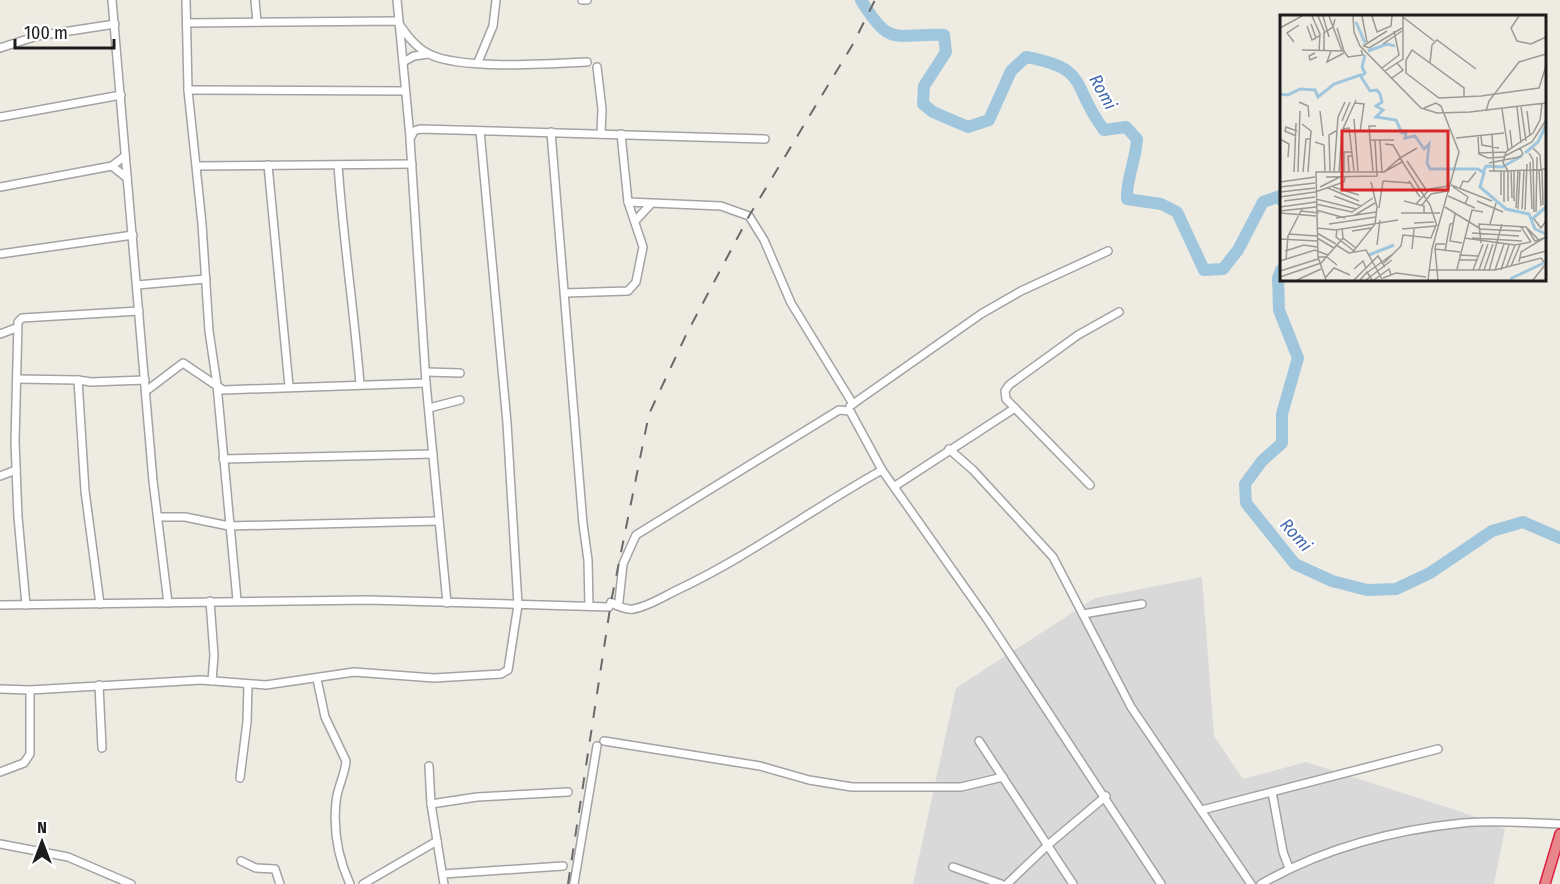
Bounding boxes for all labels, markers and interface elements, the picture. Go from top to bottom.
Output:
scale bar [15,12,114,50]
inset map [1280,15,1545,280]
text: 100 m [24,22,68,44]
water label: Romi [1084,70,1122,114]
water label: Romi [1275,514,1317,557]
north arrow [12,812,72,872]
text: N [37,818,47,837]

